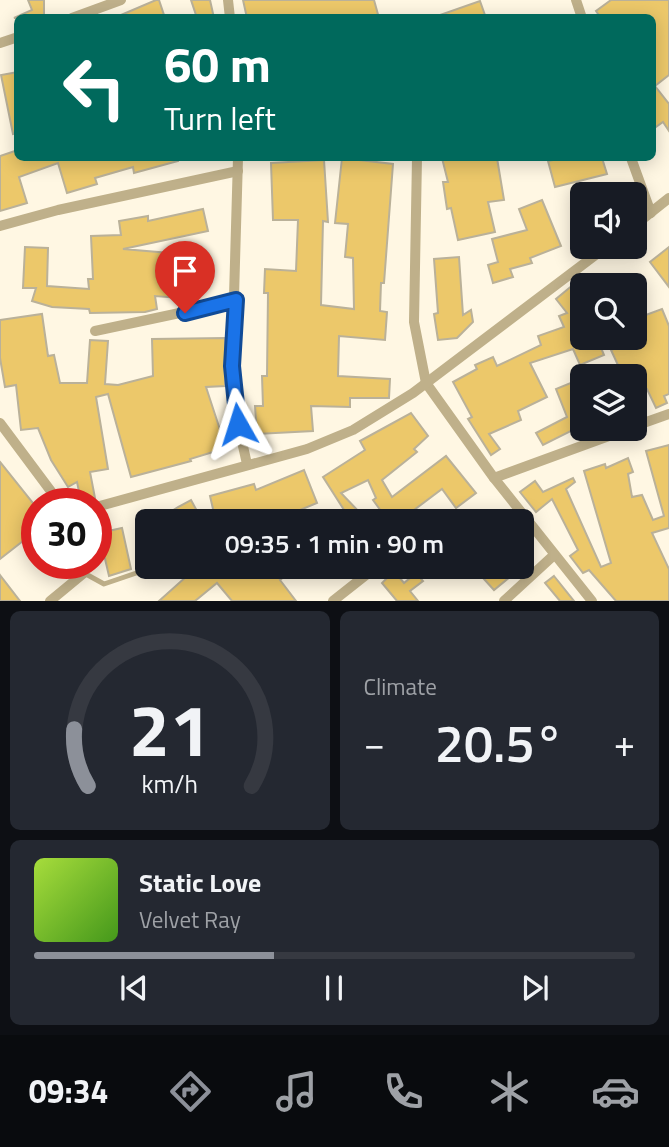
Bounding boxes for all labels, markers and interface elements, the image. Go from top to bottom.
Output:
text: 60 m [164,26,271,101]
icon: left [49,42,140,133]
text: Turn left [164,94,276,142]
map controls [570,182,647,441]
button: sound [570,182,647,259]
pin [155,241,215,313]
icon: arrive [166,252,204,290]
button: search [570,273,647,350]
button: layers [570,364,647,441]
position arrow [201,387,275,461]
speed limit sign: 30 [21,488,112,579]
text: 09:35 · 1 min · 90 m [225,524,444,563]
text: Climate [364,669,437,704]
text: 21 [129,675,211,785]
text: 20.5° [435,703,564,782]
text: − [364,714,385,772]
text: + [614,714,635,772]
text: km/h [141,765,198,803]
text: Static Love [139,863,261,902]
text: Velvet Ray [139,902,241,937]
icon: previous [115,969,153,1007]
icon: pause [315,969,353,1007]
icon: next [516,969,554,1007]
text: 09:34 [29,1067,109,1115]
icon: directions [166,1067,215,1116]
icon: music [272,1067,321,1116]
icon: phone [379,1067,428,1116]
icon: climate [485,1067,534,1116]
icon: car [591,1067,640,1116]

